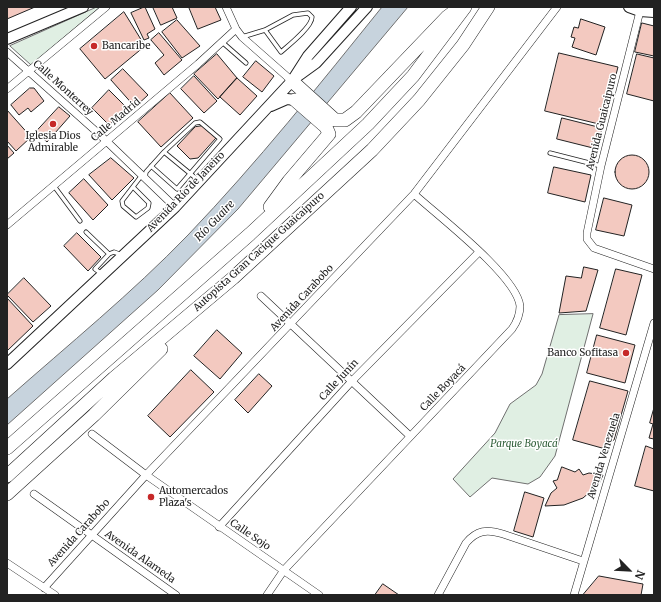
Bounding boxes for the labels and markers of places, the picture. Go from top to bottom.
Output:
place label: Bancaribe [102,40,150,52]
marker: Bancaribe [89,41,99,51]
marker: Iglesia Dios Admirable [48,119,58,129]
place label: Iglesia Dios Admirable [25,130,81,154]
place label: Banco Sofitasa [547,347,618,359]
marker: Banco Sofitasa [621,348,631,358]
place label: Automercados Plaza's [159,485,228,508]
marker: Automercados Plaza's [146,492,156,502]

